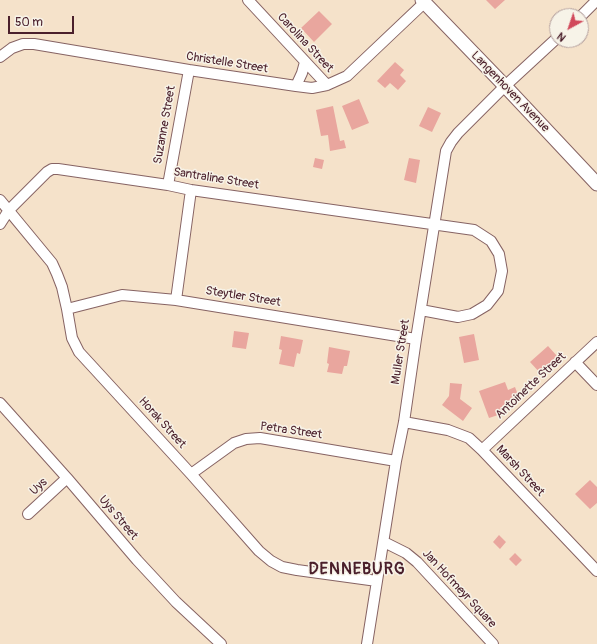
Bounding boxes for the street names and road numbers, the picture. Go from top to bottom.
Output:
street label: Carolina Street [274,10,336,76]
street label: Christelle Street [185,49,269,77]
street label: Langenhoven Avenue [468,49,552,135]
street label: Suzanne Street [151,85,179,165]
street label: Santraline Street [172,165,260,193]
street label: Steytler Street [204,284,282,310]
street label: Muller Street [389,318,413,386]
street label: Antoinette Street [493,350,569,422]
street label: Horak Street [135,394,189,452]
street label: Petra Street [259,420,323,442]
street label: Marsh Street [493,442,547,500]
street label: Uys [27,475,51,499]
street label: Uys Street [95,493,141,543]
street label: Jan Hofmeyr Square [419,547,499,631]

